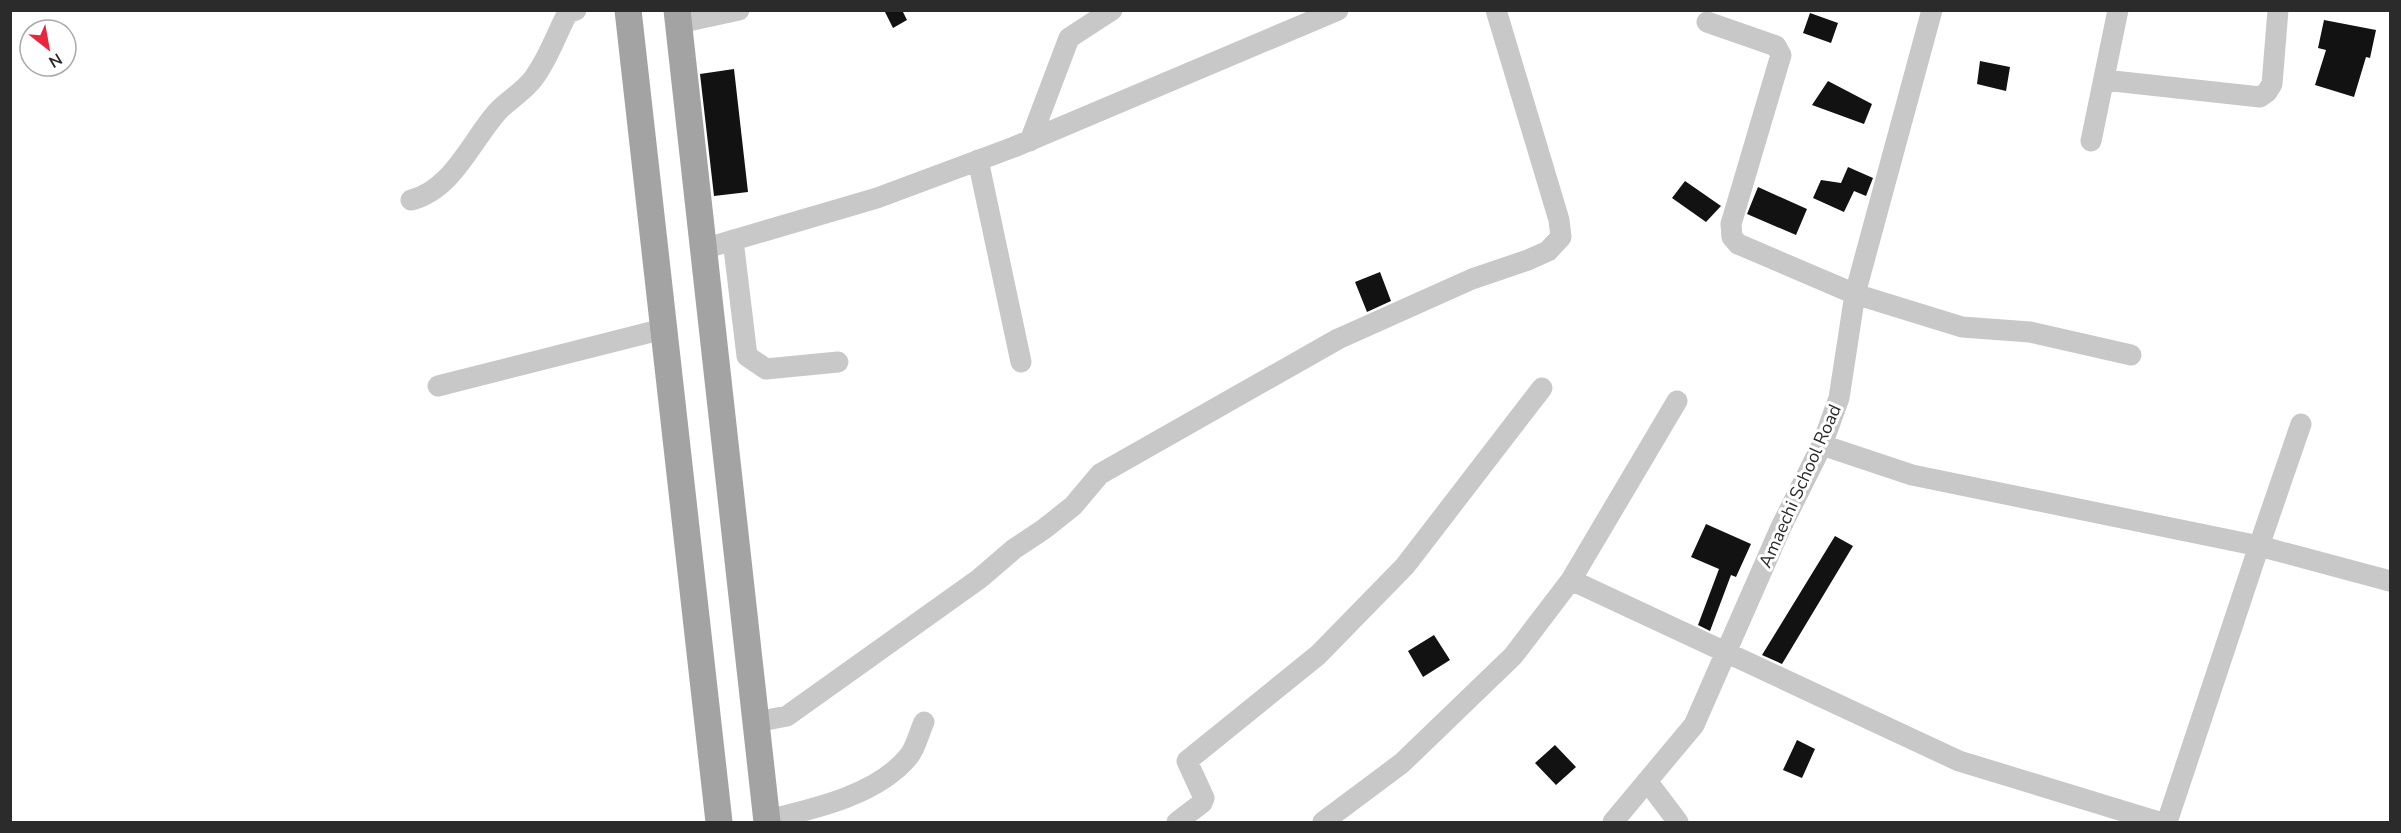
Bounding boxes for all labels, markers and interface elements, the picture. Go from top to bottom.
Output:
north arrow [18,18,78,78]
text: N [44,47,66,73]
street label: Amaechi School Road [1753,401,1847,571]

